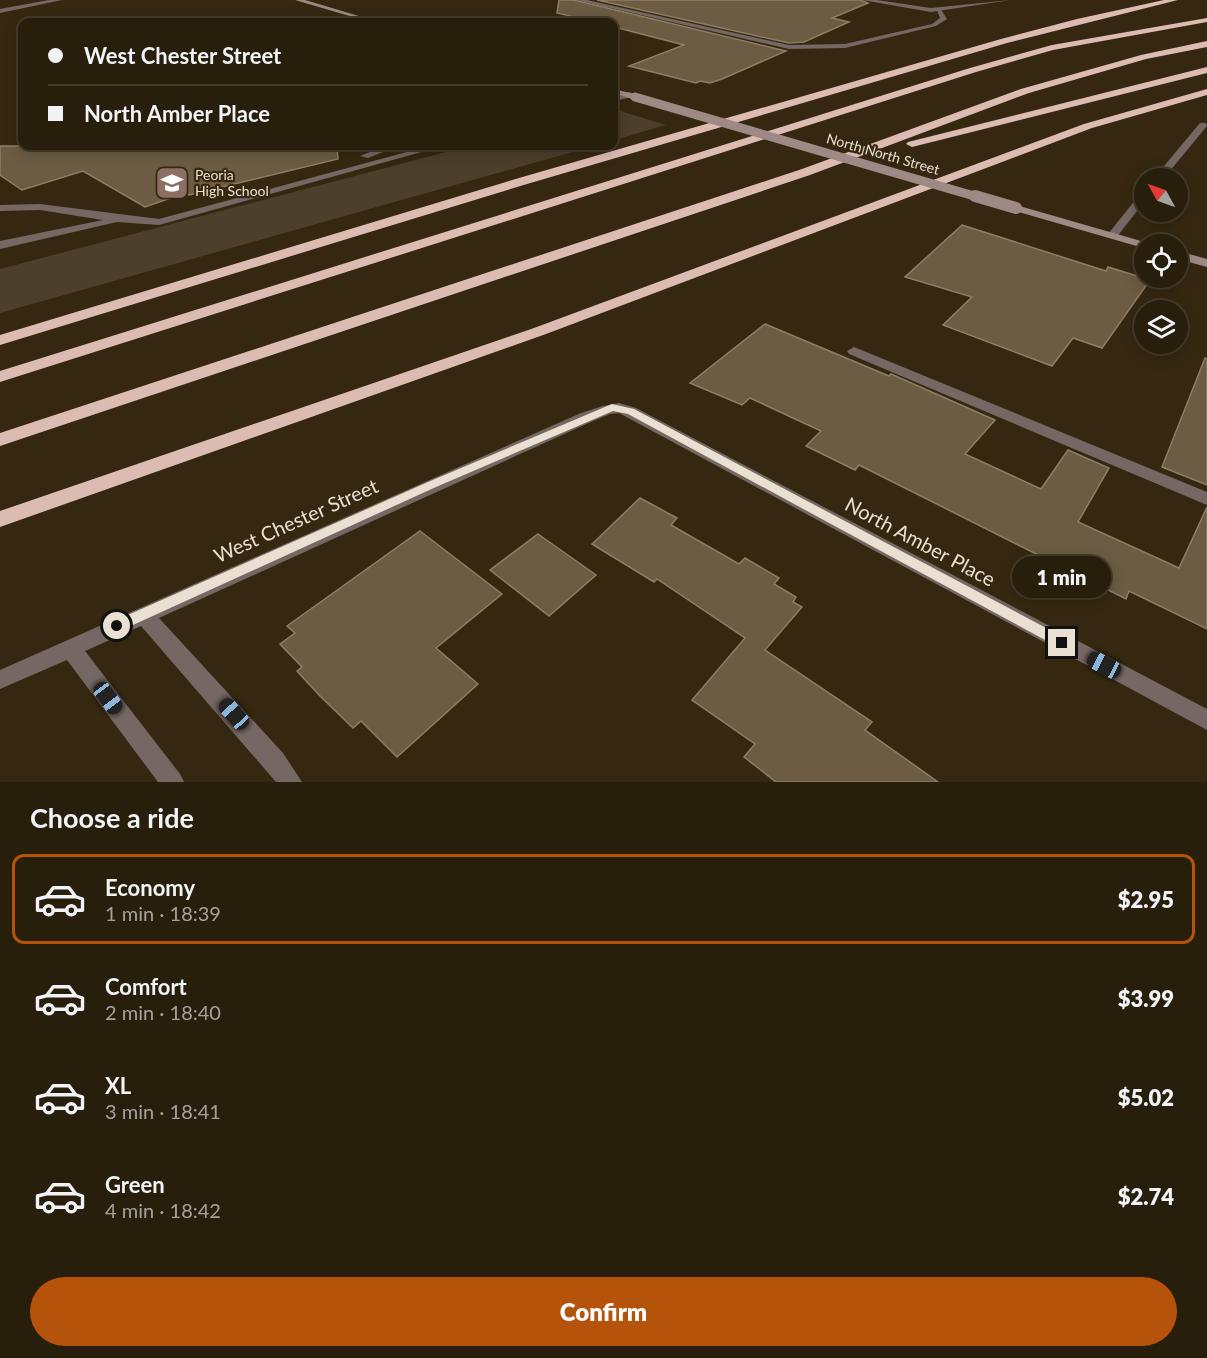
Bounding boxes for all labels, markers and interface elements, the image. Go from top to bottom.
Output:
text: West Chester Street [84,42,281,69]
text: North Amber Place [84,100,270,127]
street label: North North Street [825,129,942,178]
school or university icon: Peoria High School [154,165,190,201]
place label: Peoria High School [195,166,269,199]
north arrow [1134,168,1188,222]
map controls [1134,168,1188,354]
button: locate [1134,234,1188,288]
button: layers [1134,300,1188,354]
street label: West Chester Street [210,473,381,567]
street label: North Amber Place [841,491,1000,591]
callout: 1 min [1012,556,1112,598]
text: 1 min [1037,565,1086,589]
route start [103,612,130,639]
route end [1048,629,1075,656]
car [1084,649,1124,681]
car [90,678,126,718]
car [215,695,253,733]
text: Choose a ride [30,801,194,834]
icon: car [33,872,87,926]
text: Economy [105,874,195,901]
text: $2.95 [1118,886,1174,913]
text: 1 min · 18:39 [105,901,221,925]
icon: car [33,971,87,1025]
text: Comfort [105,973,187,1000]
text: $3.99 [1118,985,1174,1012]
text: 2 min · 18:40 [105,1000,221,1024]
icon: car [33,1070,87,1124]
text: XL [105,1072,131,1099]
text: $5.02 [1118,1084,1174,1111]
text: 3 min · 18:41 [105,1099,221,1123]
icon: car [33,1169,87,1223]
text: Green [105,1171,165,1198]
text: $2.74 [1118,1183,1174,1210]
text: 4 min · 18:42 [105,1198,221,1222]
button: Confirm [30,1277,1177,1346]

